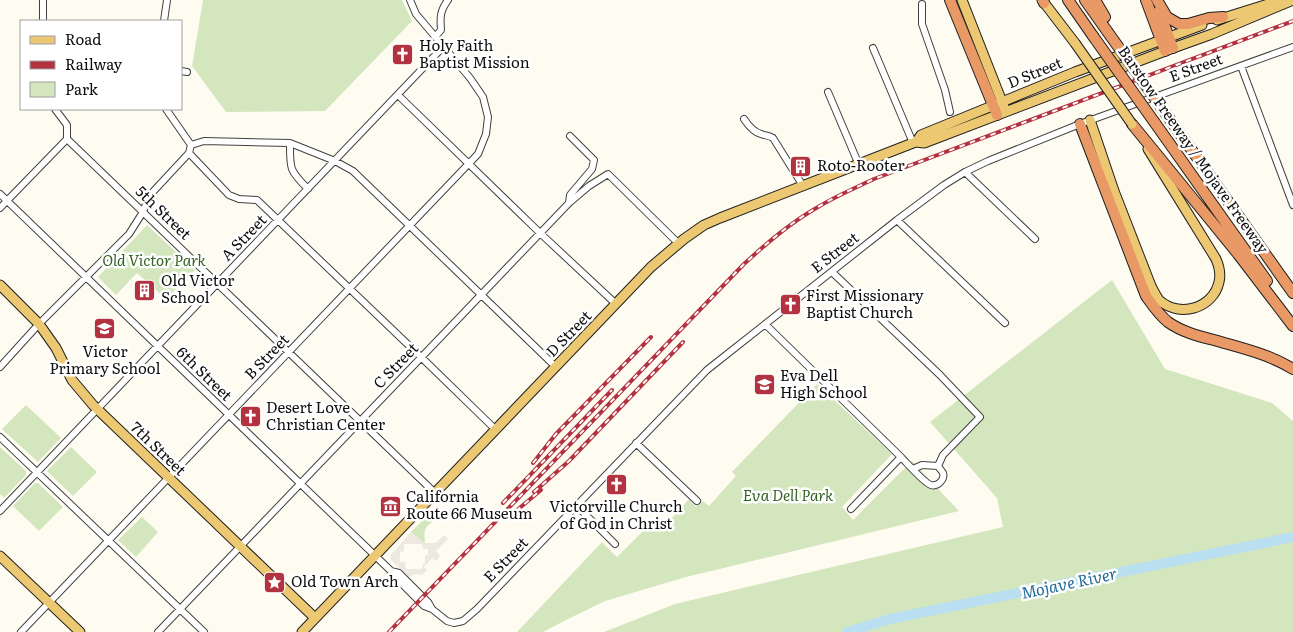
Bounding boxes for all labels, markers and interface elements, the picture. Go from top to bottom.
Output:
legend [20,20,182,110]
text: Road [65,27,101,50]
place label: Holy Faith Baptist Mission [419,33,530,73]
street label: Barstow Freeway / Mojave Freeway [1113,41,1275,258]
church icon: Holy Faith Baptist Mission [391,43,415,67]
street label: E Street [1165,46,1225,87]
street label: D Street [1004,50,1065,93]
text: Railway [65,52,123,75]
text: Park [65,77,99,100]
place label: Roto-Rooter [817,153,905,176]
building icon: Roto-Rooter [789,154,813,178]
street label: 5th Street [131,179,197,244]
street label: A Street [215,208,271,265]
street label: E Street [805,226,863,278]
park label: Old Victor Park [102,248,207,271]
place label: Old Victor School [161,268,234,308]
building icon: Old Victor School [133,278,157,302]
place label: First Missionary Baptist Church [806,283,924,323]
church icon: First Missionary Baptist Church [778,293,802,317]
street label: D Street [540,304,596,362]
school or university icon: Victor Primary School [93,317,117,341]
street label: B Street [238,328,294,384]
street label: C Street [367,337,423,393]
place label: Victor Primary School [50,339,160,379]
street label: 6th Street [172,340,238,405]
place label: Eva Dell High School [780,363,867,403]
school or university icon: Eva Dell High School [752,373,776,397]
place label: Desert Love Christian Center [266,395,385,435]
church icon: Desert Love Christian Center [238,405,262,429]
street label: 7th Street [126,416,192,480]
church icon: Victorville Church of God in Christ [604,472,628,496]
park label: Eva Dell Park [743,483,834,506]
place label: California Route 66 Museum [406,484,533,524]
museum icon: California Route 66 Museum [378,494,402,518]
place label: Victorville Church of God in Christ [549,494,683,534]
street label: E Street [477,531,532,587]
water label: Mojave River [1019,560,1119,604]
place label: Old Town Arch [291,569,399,592]
place icon: Old Town Arch [263,570,287,594]

